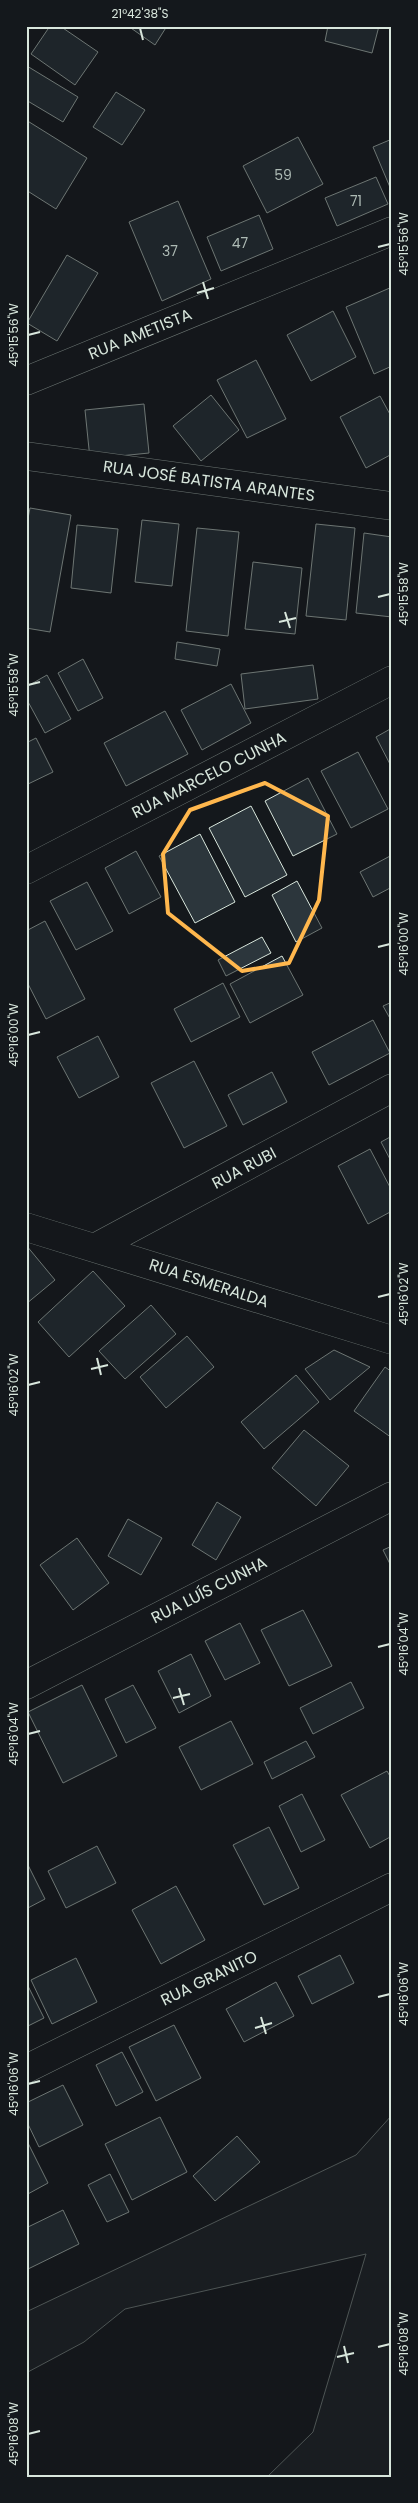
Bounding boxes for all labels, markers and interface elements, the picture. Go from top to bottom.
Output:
text: 21°42'38"S [111,5,169,22]
house number: 59 [274,165,292,185]
house number: 71 [350,191,362,211]
text: 45°15'56"W [395,212,412,276]
house number: 47 [232,233,249,253]
house number: 37 [162,241,178,261]
text: 45°15'56"W [5,303,22,367]
street label: RUA AMETISTA [85,303,195,365]
street label: RUA JOSÉ BATISTA ARANTES [102,455,316,507]
text: 45°15'58"W [395,562,412,626]
text: 45°15'58"W [5,653,22,717]
street label: RUA MARCELO CUNHA [128,726,290,824]
text: 45°16'00"W [395,912,412,976]
text: 45°16'00"W [5,1003,22,1067]
street label: RUA RUBI [208,1141,280,1195]
street label: RUA ESMERALDA [146,1253,272,1313]
text: 45°16'02"W [395,1262,412,1326]
text: 45°16'02"W [5,1353,22,1417]
street label: RUA LUÍS CUNHA [147,1551,271,1629]
text: 45°16'04"W [395,1612,412,1676]
text: 45°16'04"W [5,1702,22,1766]
street label: RUA GRANITO [157,1945,261,2011]
text: 45°16'06"W [395,1962,412,2026]
text: 45°16'06"W [5,2052,22,2116]
text: 45°16'08"W [395,2312,412,2376]
text: 45°16'08"W [5,2402,22,2466]

